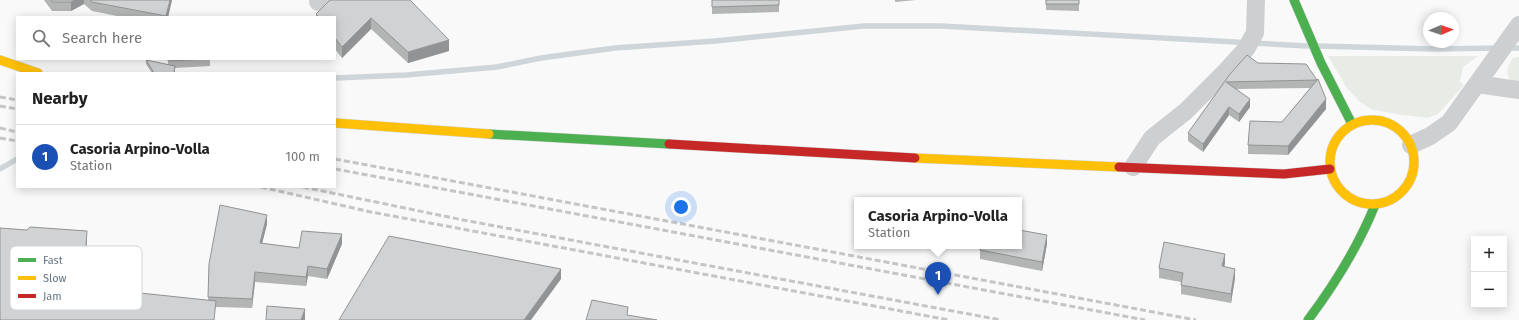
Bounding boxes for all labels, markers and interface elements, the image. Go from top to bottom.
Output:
north arrow [1423,12,1459,48]
search box [16,16,336,60]
icon: search [30,27,52,49]
text: Search here [62,29,142,47]
text: Nearby [32,88,87,109]
text: Casoria Arpino-Volla [70,140,210,158]
text: 1 [42,149,48,164]
text: 100 m [285,149,320,164]
text: Station [70,158,112,173]
your location [671,197,691,217]
popup [854,197,1022,249]
text: Casoria Arpino-Volla [868,207,1008,225]
text: Station [868,225,910,240]
map controls [1471,236,1507,308]
button: + [1471,236,1507,272]
legend [10,246,142,310]
text: Fast [43,254,63,267]
pin: 1 [925,262,951,295]
text: Slow [43,272,67,285]
button: − [1471,272,1507,308]
text: Jam [43,290,62,303]

